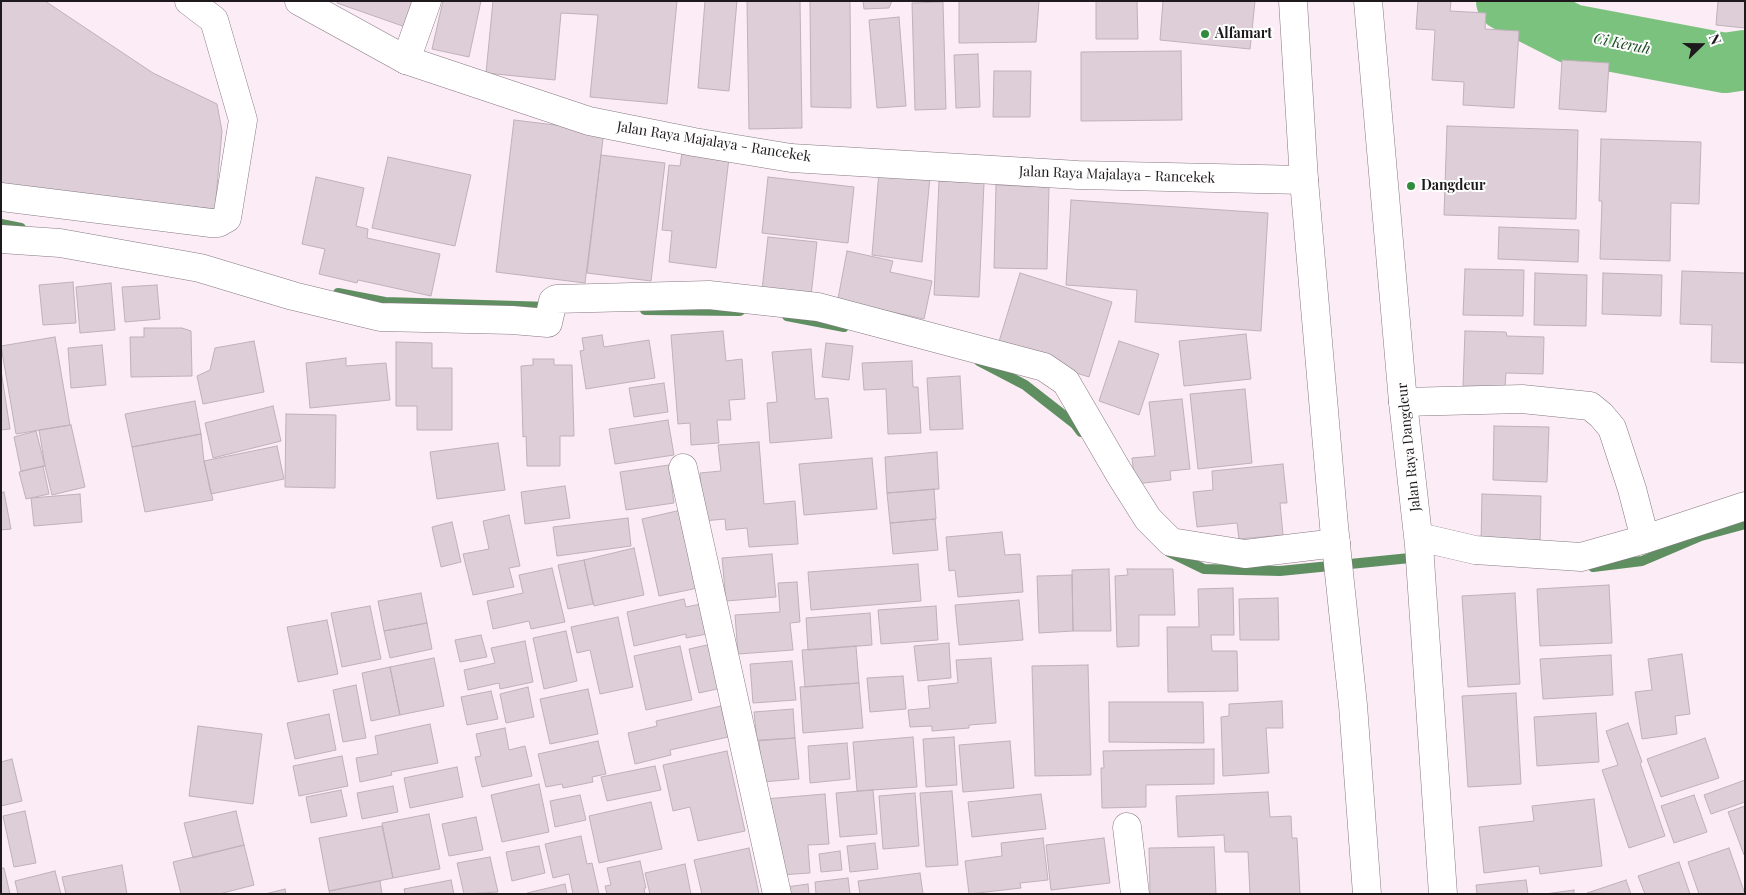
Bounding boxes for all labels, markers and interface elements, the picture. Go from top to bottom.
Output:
north arrow [1676,20,1726,70]
place label: Alfamart [1215,26,1272,42]
marker: Alfamart [1199,28,1211,40]
water label: Ci Keruh [1592,30,1652,58]
text: N [1705,31,1726,47]
street label: Jalan Raya Majalaya - Rancekek [616,118,812,166]
street label: Jalan Raya Majalaya - Rancekek [1019,163,1215,187]
place label: Dangdeur [1421,178,1485,194]
marker: Dangdeur [1405,180,1417,192]
street label: Jalan Raya Dangdeur [1394,382,1424,512]

